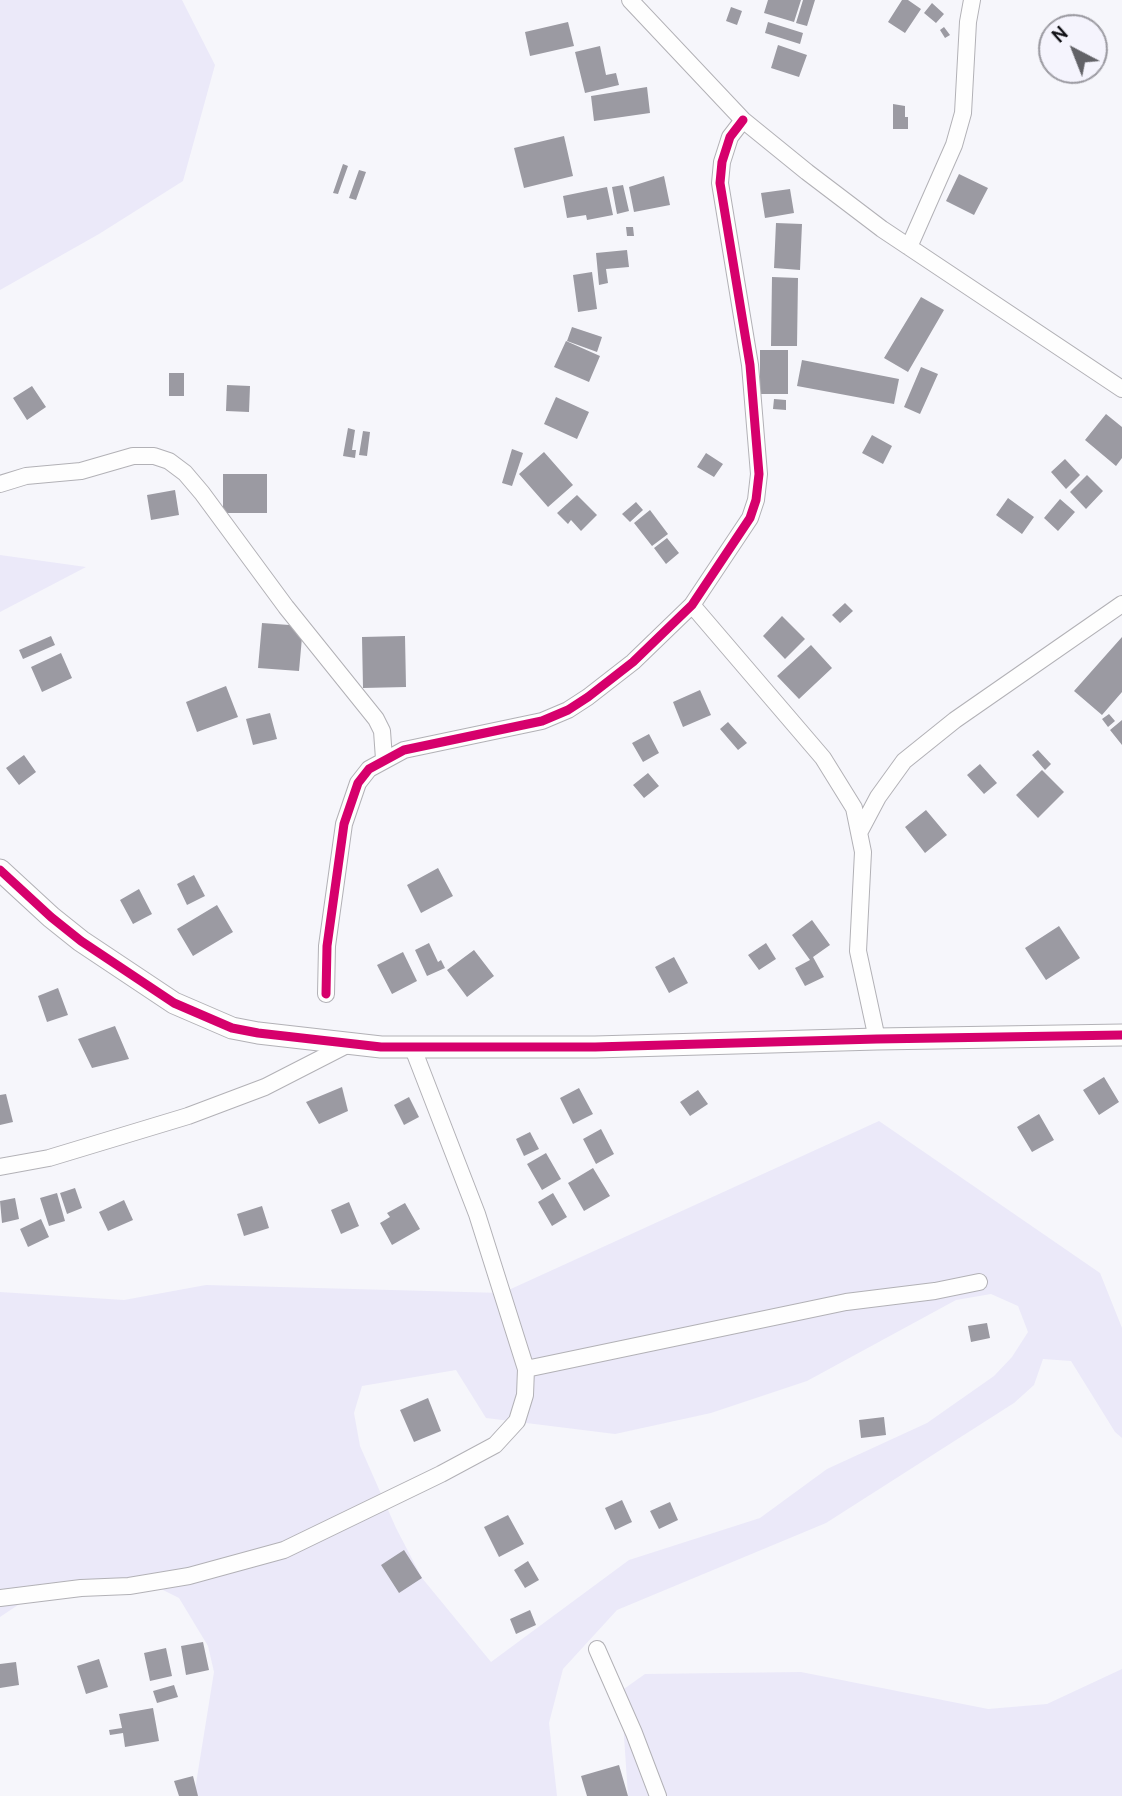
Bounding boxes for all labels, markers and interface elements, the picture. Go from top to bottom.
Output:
north arrow [1038,14,1108,84]
text: N [1047,21,1073,48]

